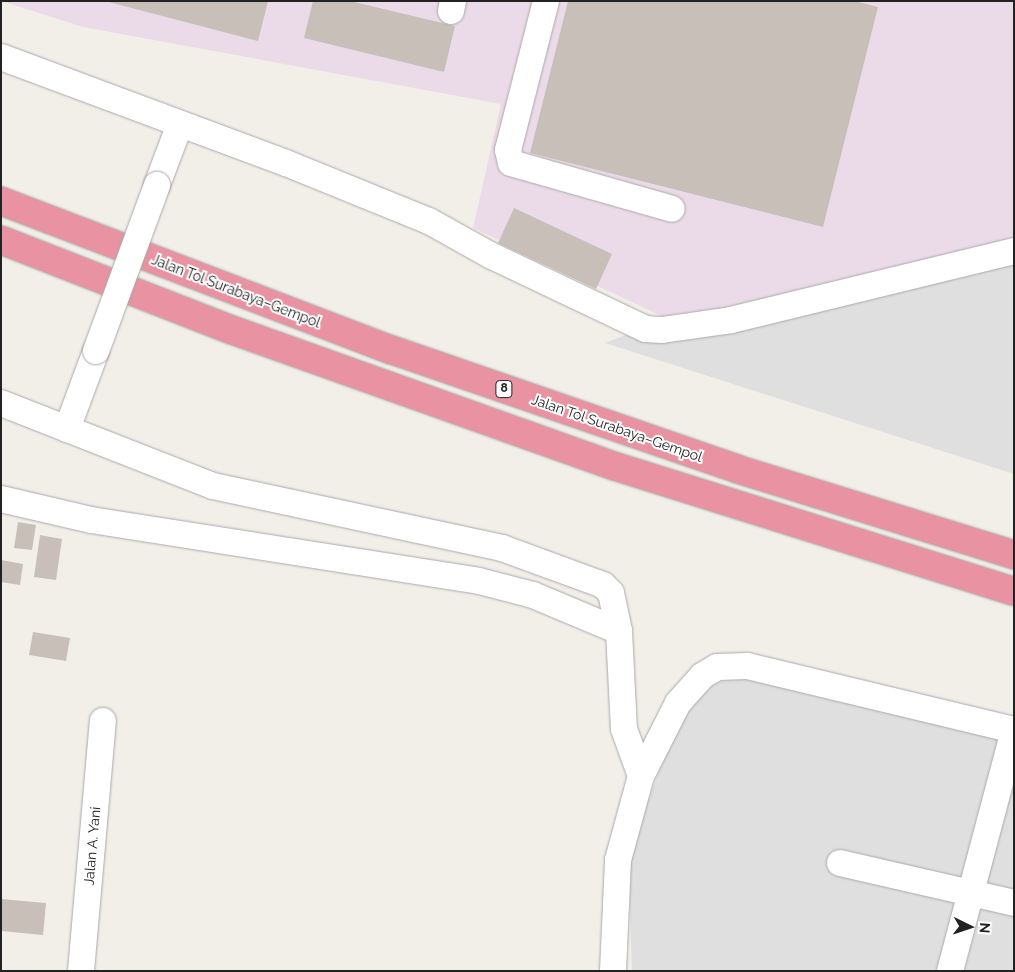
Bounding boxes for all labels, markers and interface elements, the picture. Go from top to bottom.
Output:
street label: Jalan Tol Surabaya–Gempol [149,251,323,331]
road number: 8 [495,379,513,398]
street label: Jalan Tol Surabaya–Gempol [529,391,705,465]
street label: Jalan A. Yani [80,806,104,886]
north arrow [945,902,995,952]
text: N [977,922,993,934]

